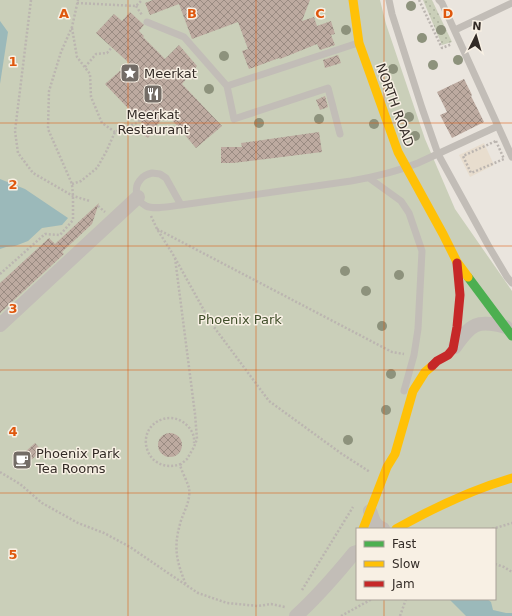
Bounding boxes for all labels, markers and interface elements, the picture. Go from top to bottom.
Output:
text: A [59,6,69,21]
text: B [187,6,197,21]
text: C [315,6,325,21]
text: D [443,6,454,21]
north arrow [456,16,496,56]
text: N [472,20,482,33]
text: 1 [8,54,18,69]
street label: NORTH ROAD [373,61,417,149]
place icon: Meerkat [119,62,141,84]
place label: Meerkat [144,66,197,81]
restaurant icon: Meerkat Restaurant [142,83,164,105]
place label: Meerkat Restaurant [117,107,189,137]
text: 2 [8,177,18,192]
text: 3 [8,301,18,316]
park label: Phoenix Park [198,312,282,327]
text: 4 [8,424,18,439]
place label: Phoenix Park Tea Rooms [35,446,120,476]
cafe icon: Phoenix Park Tea Rooms [11,449,33,471]
legend [356,528,496,600]
text: Fast [392,537,416,551]
text: 5 [8,547,18,562]
text: Slow [392,557,420,571]
text: Jam [391,577,415,591]

